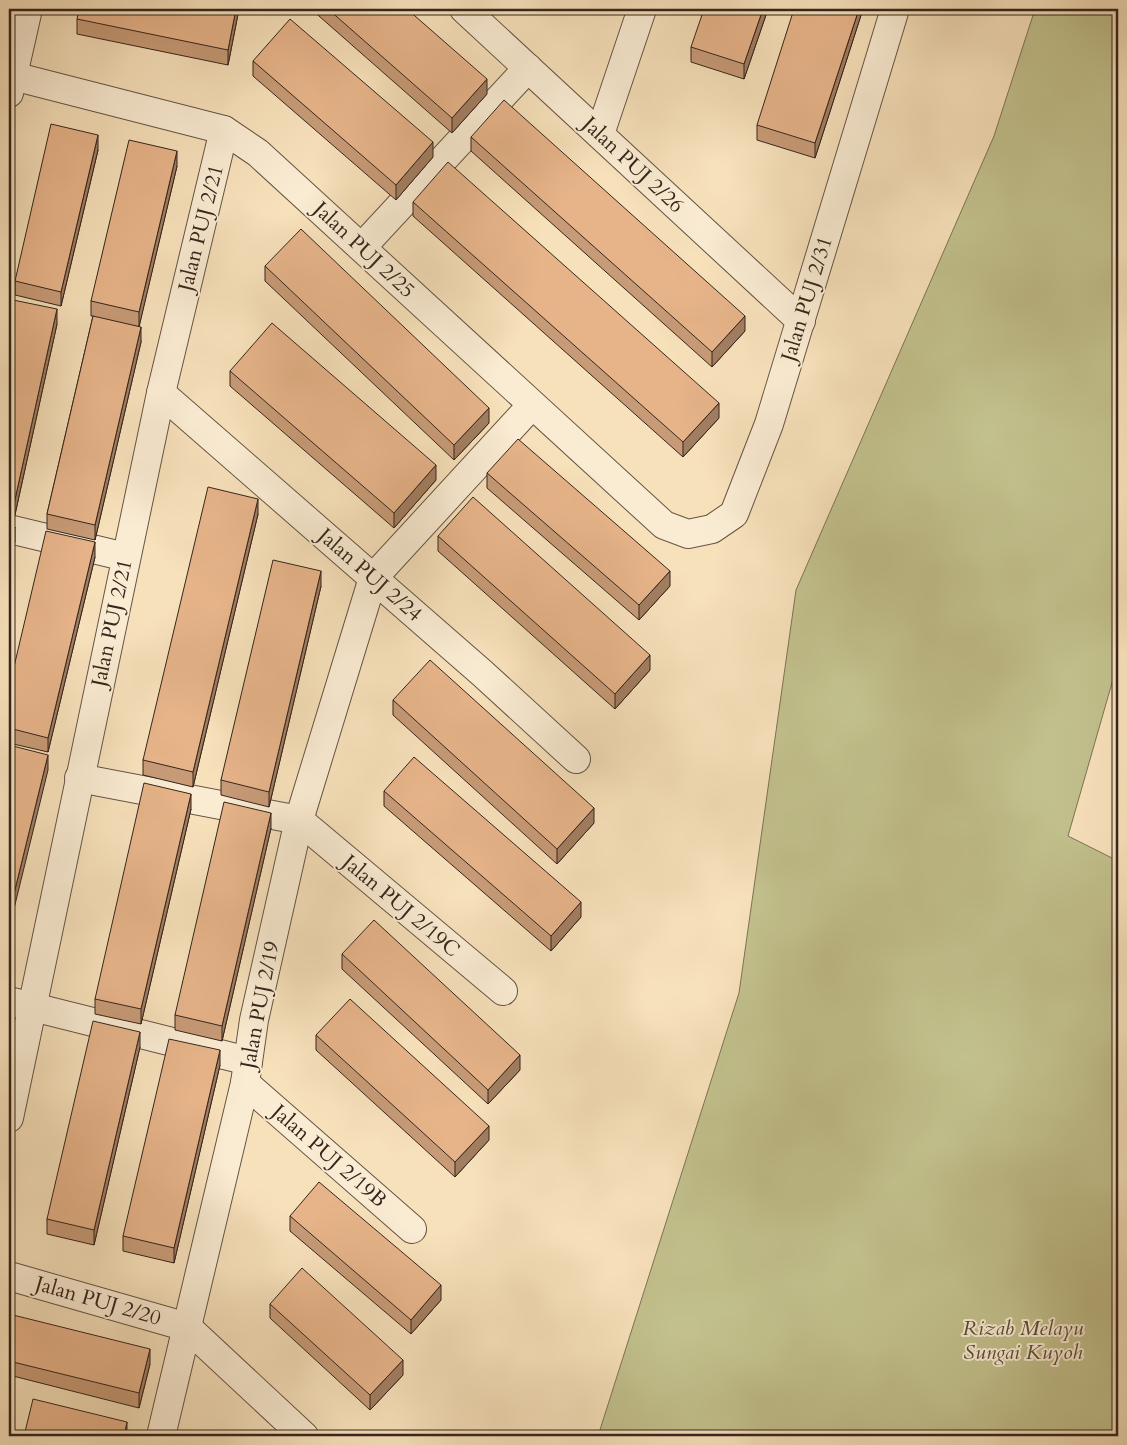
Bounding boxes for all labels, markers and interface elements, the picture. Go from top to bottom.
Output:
street label: Jalan PUJ 2/26 [574,108,690,220]
street label: Jalan PUJ 2/21 [171,162,231,297]
street label: Jalan PUJ 2/25 [305,193,421,305]
street label: Jalan PUJ 2/31 [773,233,840,368]
street label: Jalan PUJ 2/24 [309,520,429,629]
street label: Jalan PUJ 2/21 [84,557,140,692]
street label: Jalan PUJ 2/19C [334,846,466,964]
street label: Jalan PUJ 2/19 [233,938,287,1074]
street label: Jalan PUJ 2/19B [263,1096,393,1214]
street label: Jalan PUJ 2/20 [29,1268,164,1333]
park label: Rizab Melayu Sungai Kuyoh [963,1314,1084,1367]

